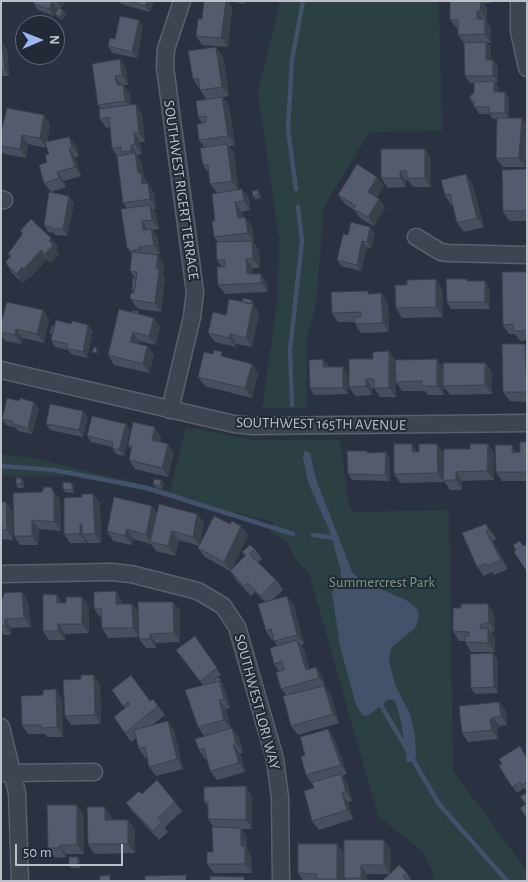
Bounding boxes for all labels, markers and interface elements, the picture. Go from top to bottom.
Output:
north arrow [15,15,65,65]
text: N [47,35,61,45]
street label: SOUTHWEST RIGERT TERRACE [159,99,203,281]
street label: SOUTHWEST 165TH AVENUE [236,414,406,434]
park label: Summercrest Park [329,573,435,591]
street label: SOUTHWEST LORI WAY [230,632,284,772]
scale bar [18,834,125,866]
text: 50 m [23,845,52,860]

